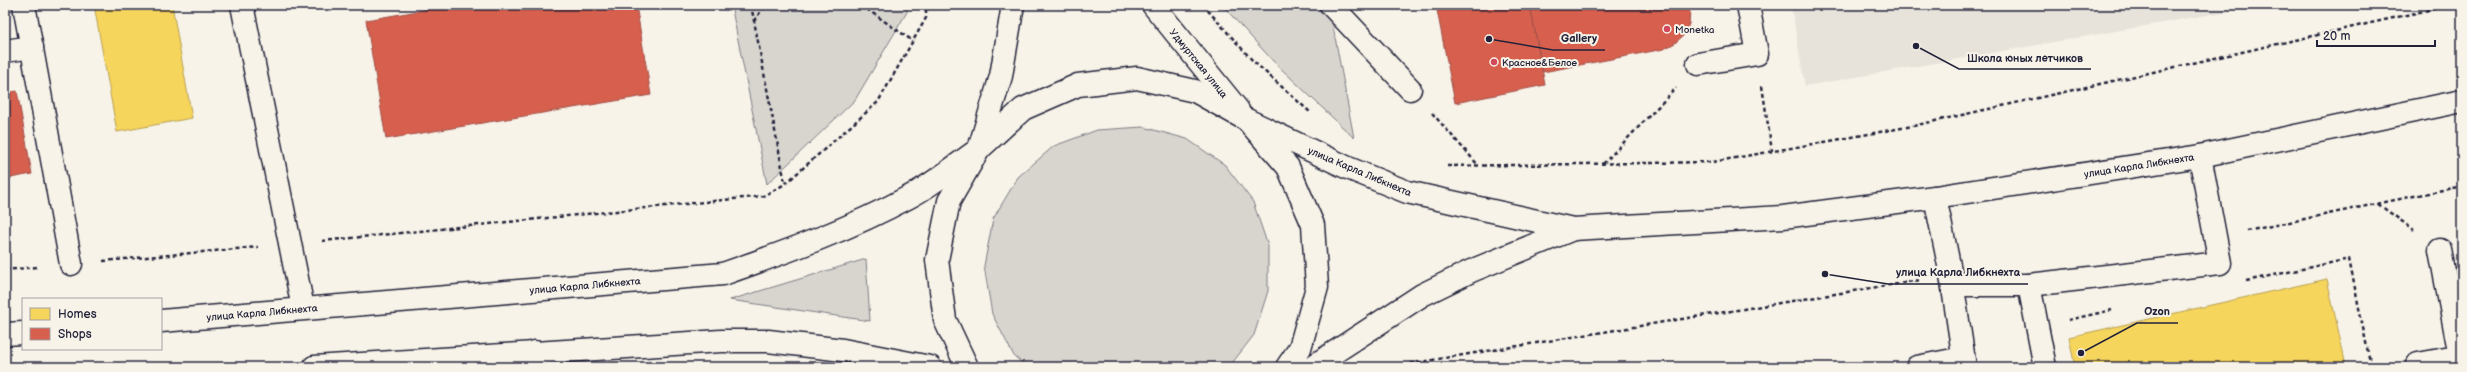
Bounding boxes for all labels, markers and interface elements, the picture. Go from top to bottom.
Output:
scale bar [2317,22,2435,48]
marker: Monetka [1662,24,1672,34]
place label: Monetka [1675,24,1715,36]
street label: Удмуртская улица [1167,27,1230,101]
callout: Gallery [1553,27,1605,50]
text: 20 m [2323,29,2350,44]
text: Gallery [1561,32,1597,45]
callout: Школа юных летчиков [1959,46,2091,69]
text: Школа юных летчиков [1967,52,2083,65]
marker: Красное&Белое [1489,57,1499,67]
place label: Красное&Белое [1502,57,1577,69]
street label: улица Карла Либкнехта [1306,145,1413,199]
street label: улица Карла Либкнехта [2083,151,2195,181]
callout: улица Карла Либкнехта [1888,261,2028,284]
text: улица Карла Либкнехта [1896,266,2021,279]
street label: улица Карла Либкнехта [529,275,641,297]
legend [22,298,162,350]
callout: Ozon [2137,300,2178,323]
street label: улица Карла Либкнехта [206,302,318,324]
text: Ozon [2144,305,2170,318]
text: Homes [58,307,97,322]
text: Shops [58,327,92,342]

